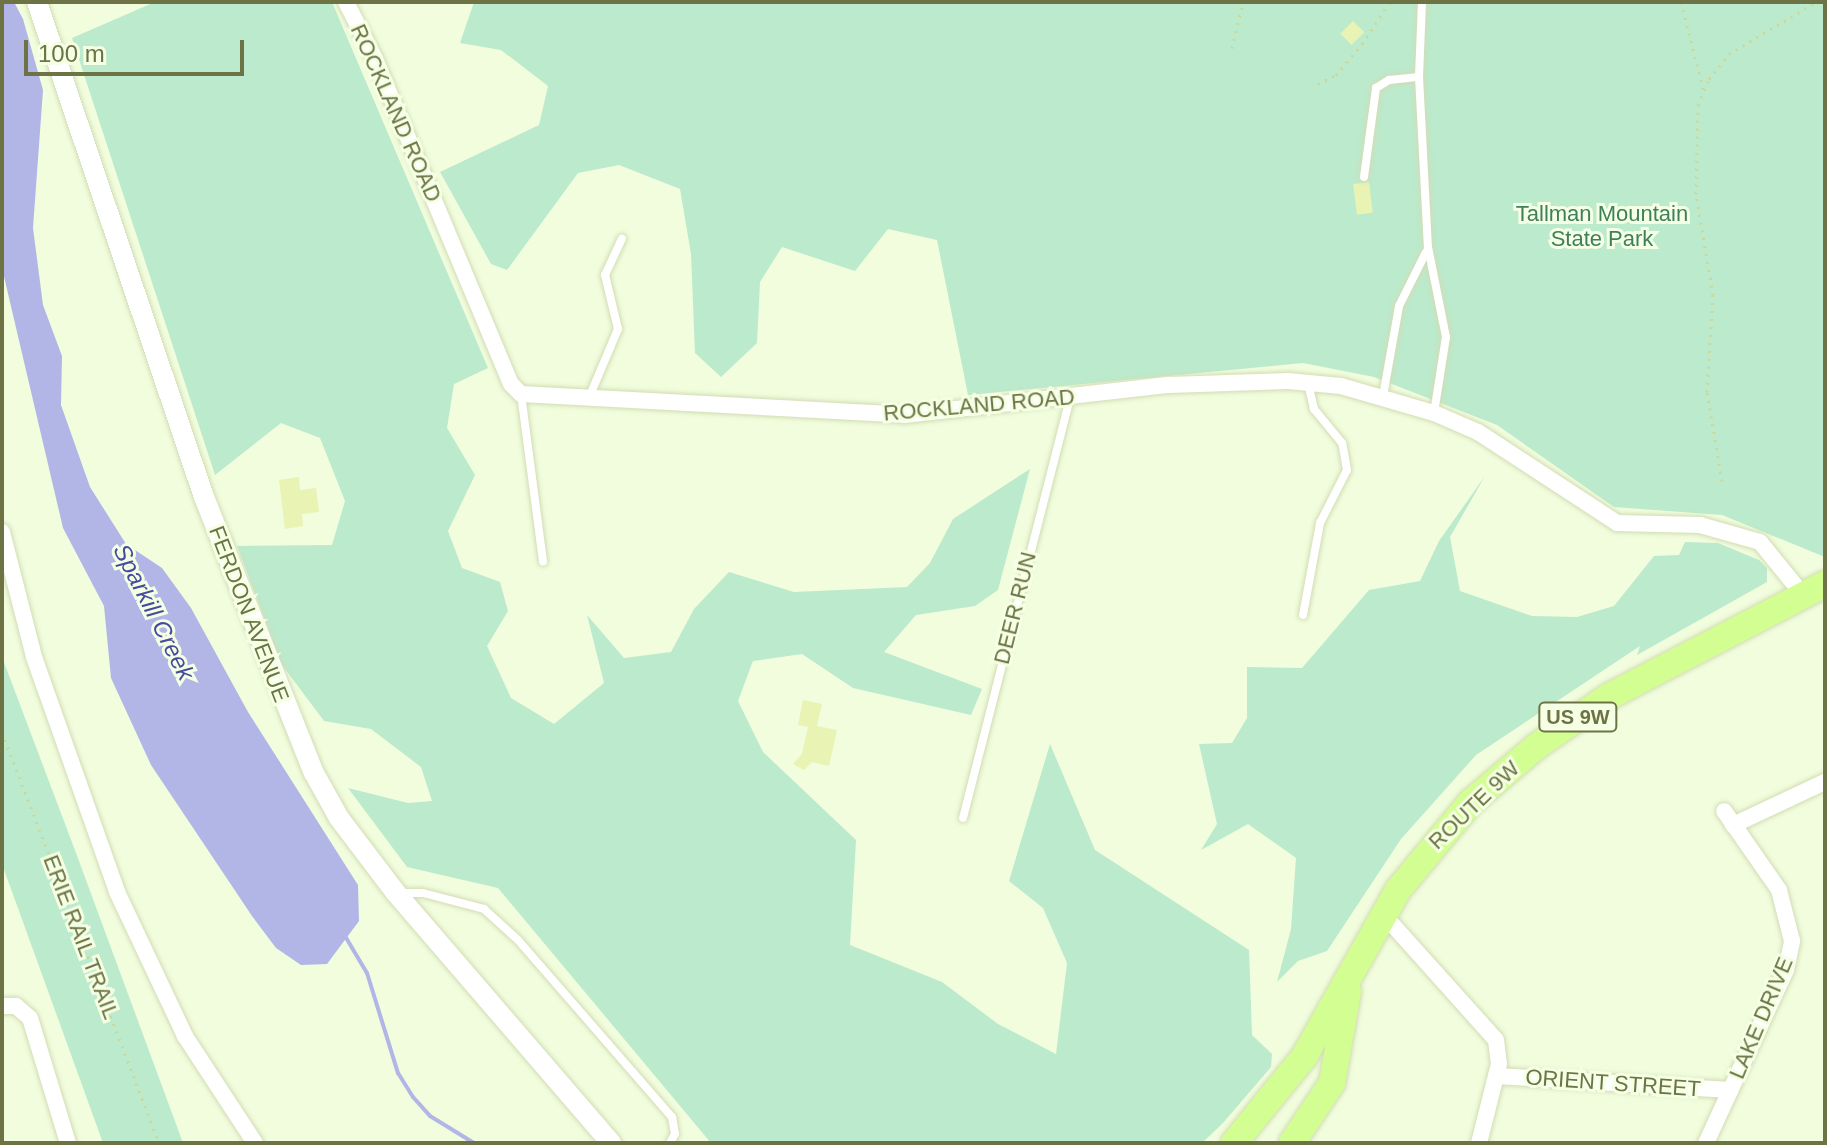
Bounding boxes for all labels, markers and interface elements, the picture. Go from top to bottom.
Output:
street label: ROCKLAND ROAD [345,20,447,206]
scale bar [28,24,248,74]
text: 100 m [38,40,105,67]
park label: Tallman Mountain State Park [1516,200,1688,252]
street label: ROCKLAND ROAD [882,383,1076,427]
street label: FERDON AVENUE [203,522,295,706]
water label: Sparkill Creek [107,539,201,685]
street label: DEER RUN [988,549,1042,667]
road number: US 9W [1538,701,1618,733]
street label: ROUTE 9W [1423,755,1525,855]
street label: ERIE RAIL TRAIL [37,851,125,1023]
street label: LAKE DRIVE [1724,953,1798,1083]
street label: ORIENT STREET [1524,1064,1702,1102]

